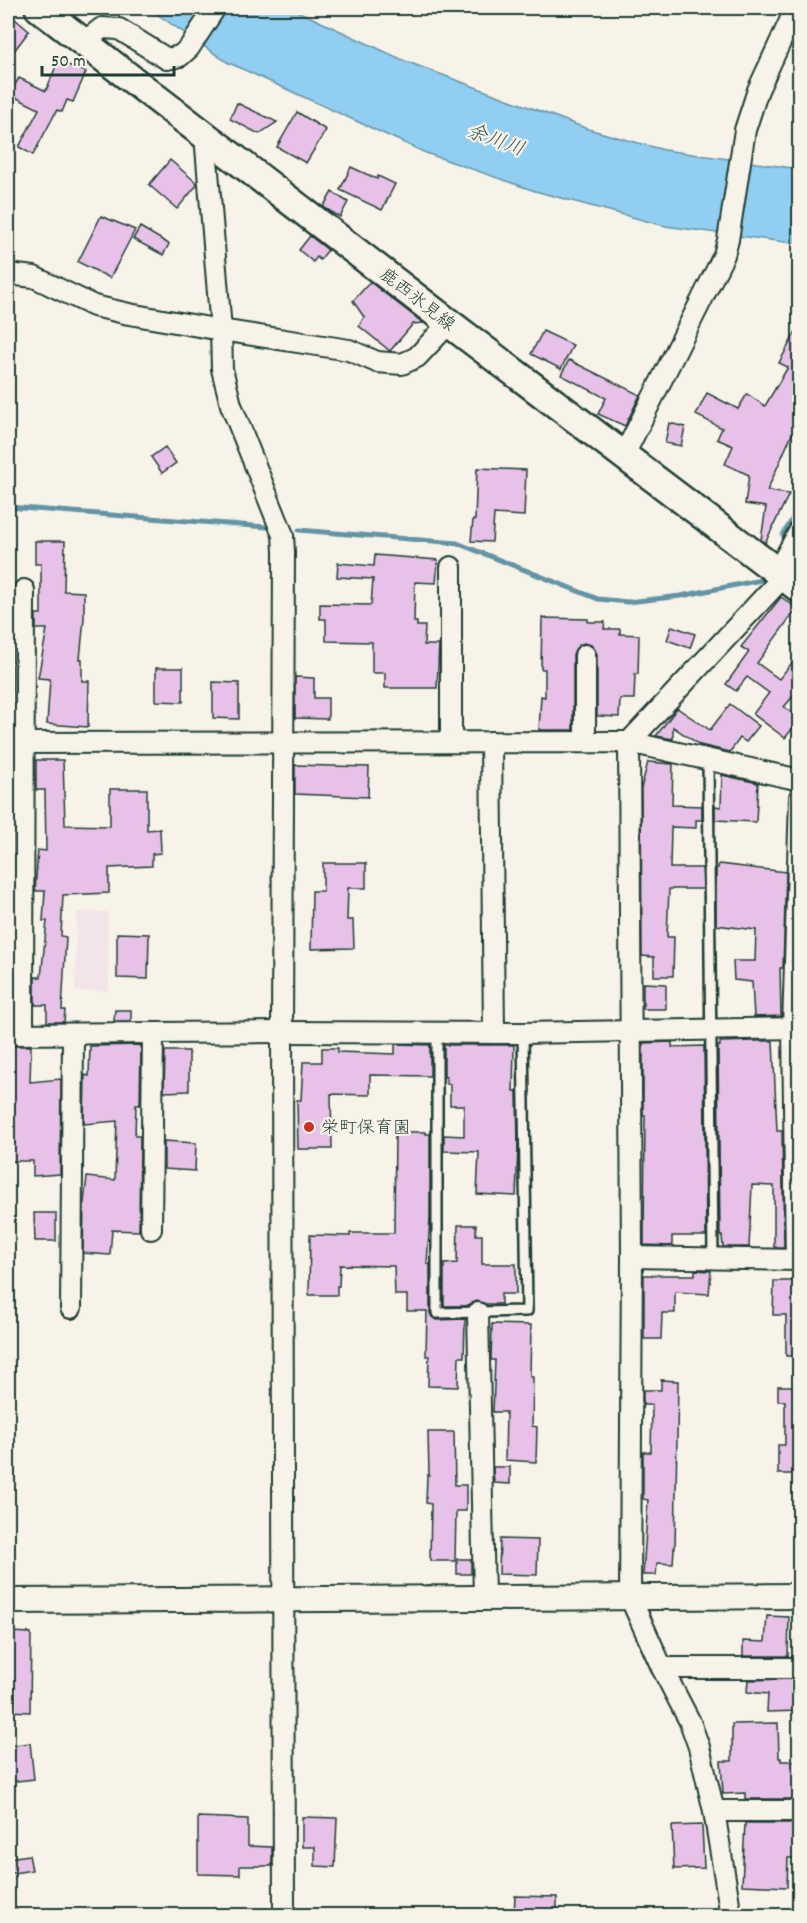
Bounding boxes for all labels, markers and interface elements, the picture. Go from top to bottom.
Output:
scale bar [42,39,174,77]
text: 50 m [51,50,86,75]
water label: 余川川 [462,118,528,165]
street label: 鹿西氷見線 [373,263,460,339]
place label: 栄町保育園 [321,1117,411,1142]
marker: 栄町保育園 [302,1120,316,1134]

